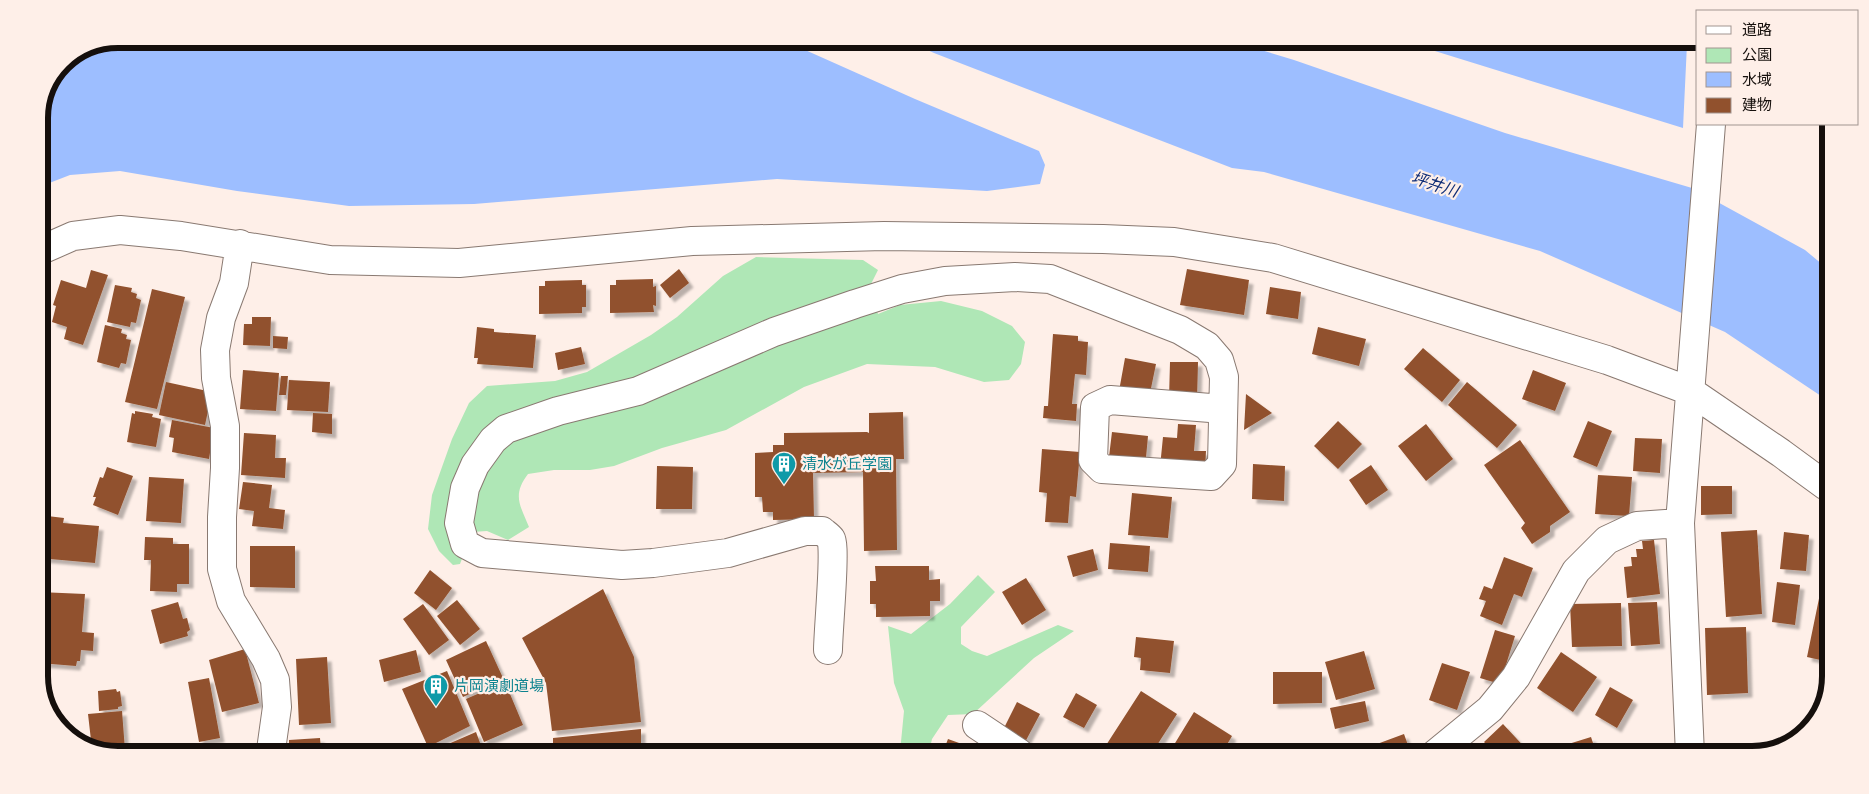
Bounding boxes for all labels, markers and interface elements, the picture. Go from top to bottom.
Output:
legend [1696,10,1859,125]
text: 道路 [1742,21,1772,39]
text: 公園 [1742,46,1772,64]
text: 水域 [1742,71,1772,89]
text: 建物 [1742,96,1772,114]
water label: 坪井川 [1409,168,1463,202]
building icon: 清水が丘学園 [771,451,797,485]
place label: 清水が丘学園 [802,455,892,473]
building icon: 片岡演劇道場 [423,673,449,707]
place label: 片岡演劇道場 [454,677,544,695]

